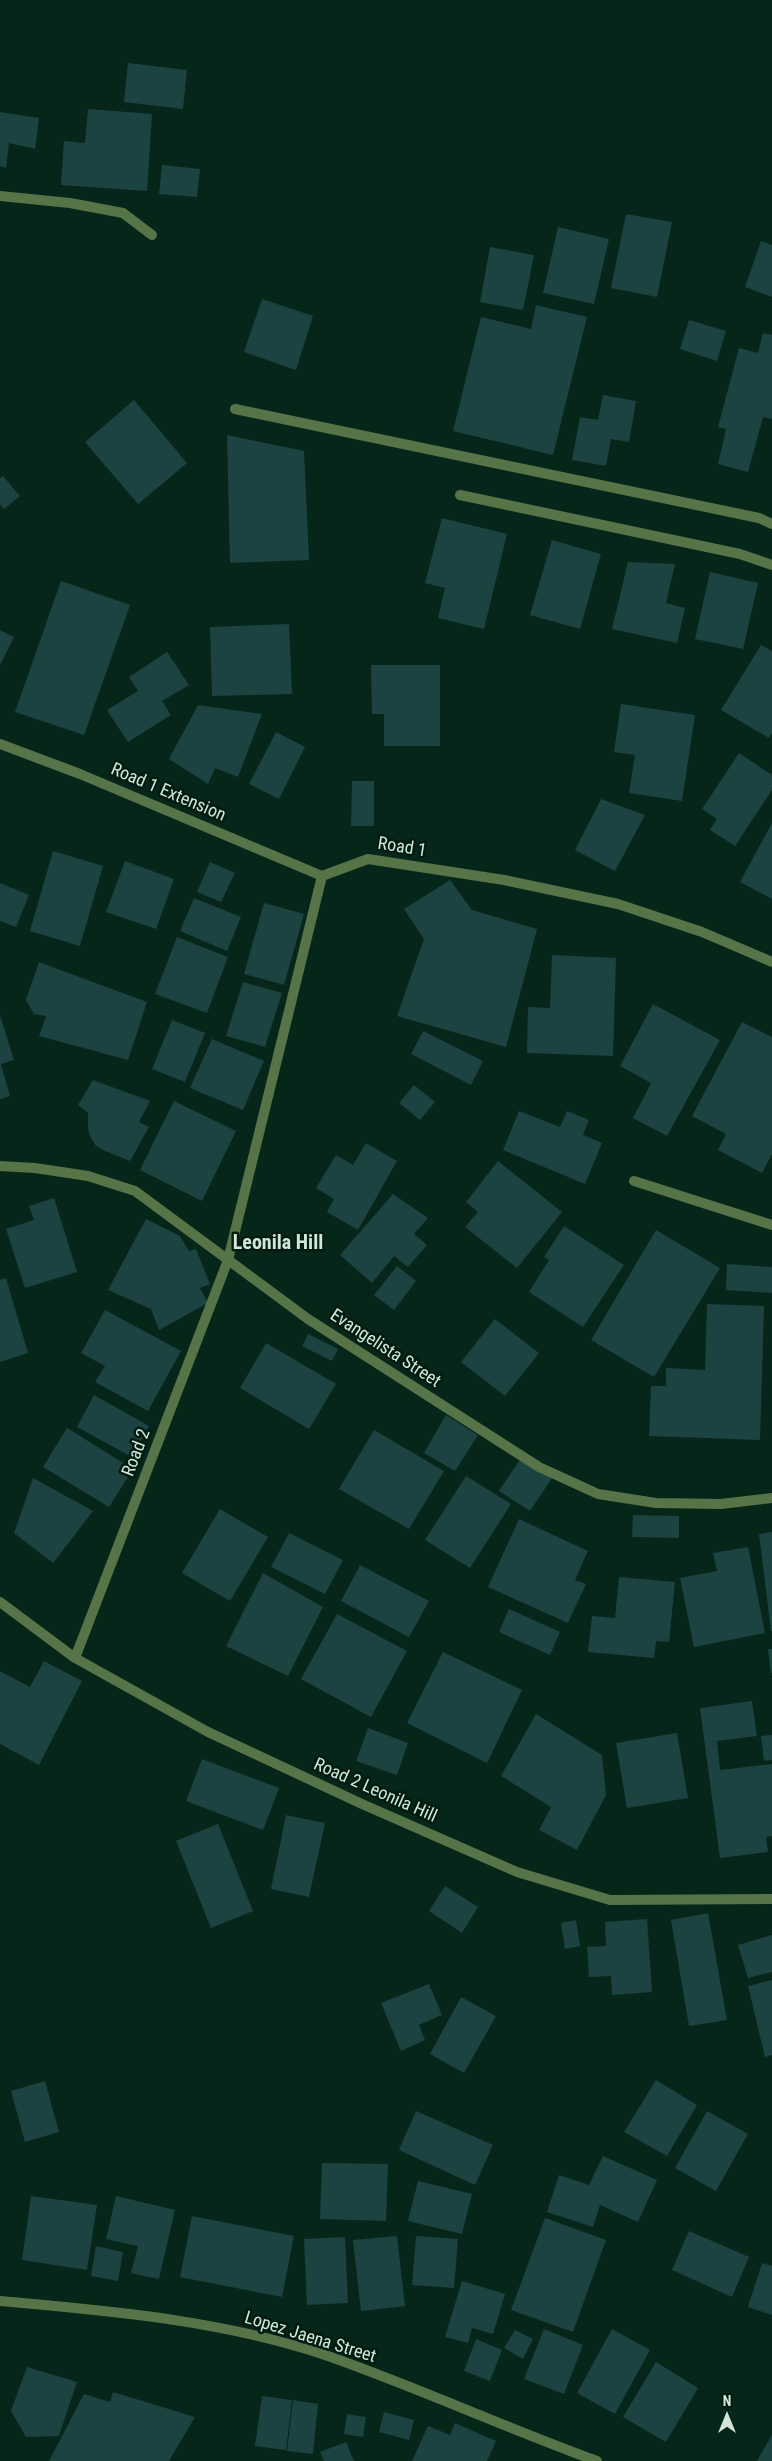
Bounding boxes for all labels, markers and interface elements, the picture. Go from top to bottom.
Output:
street label: Road 1 Extension [107,759,229,827]
street label: Road 1 [376,833,428,863]
district label: Leonila Hill [233,1232,323,1256]
street label: Evangelista Street [326,1305,444,1393]
street label: Road 2 [118,1426,156,1480]
street label: Road 2 Leonila Hill [310,1754,440,1828]
street label: Lopez Jaena Street [242,2308,378,2368]
north arrow [702,2391,752,2441]
text: N [723,2393,731,2409]

